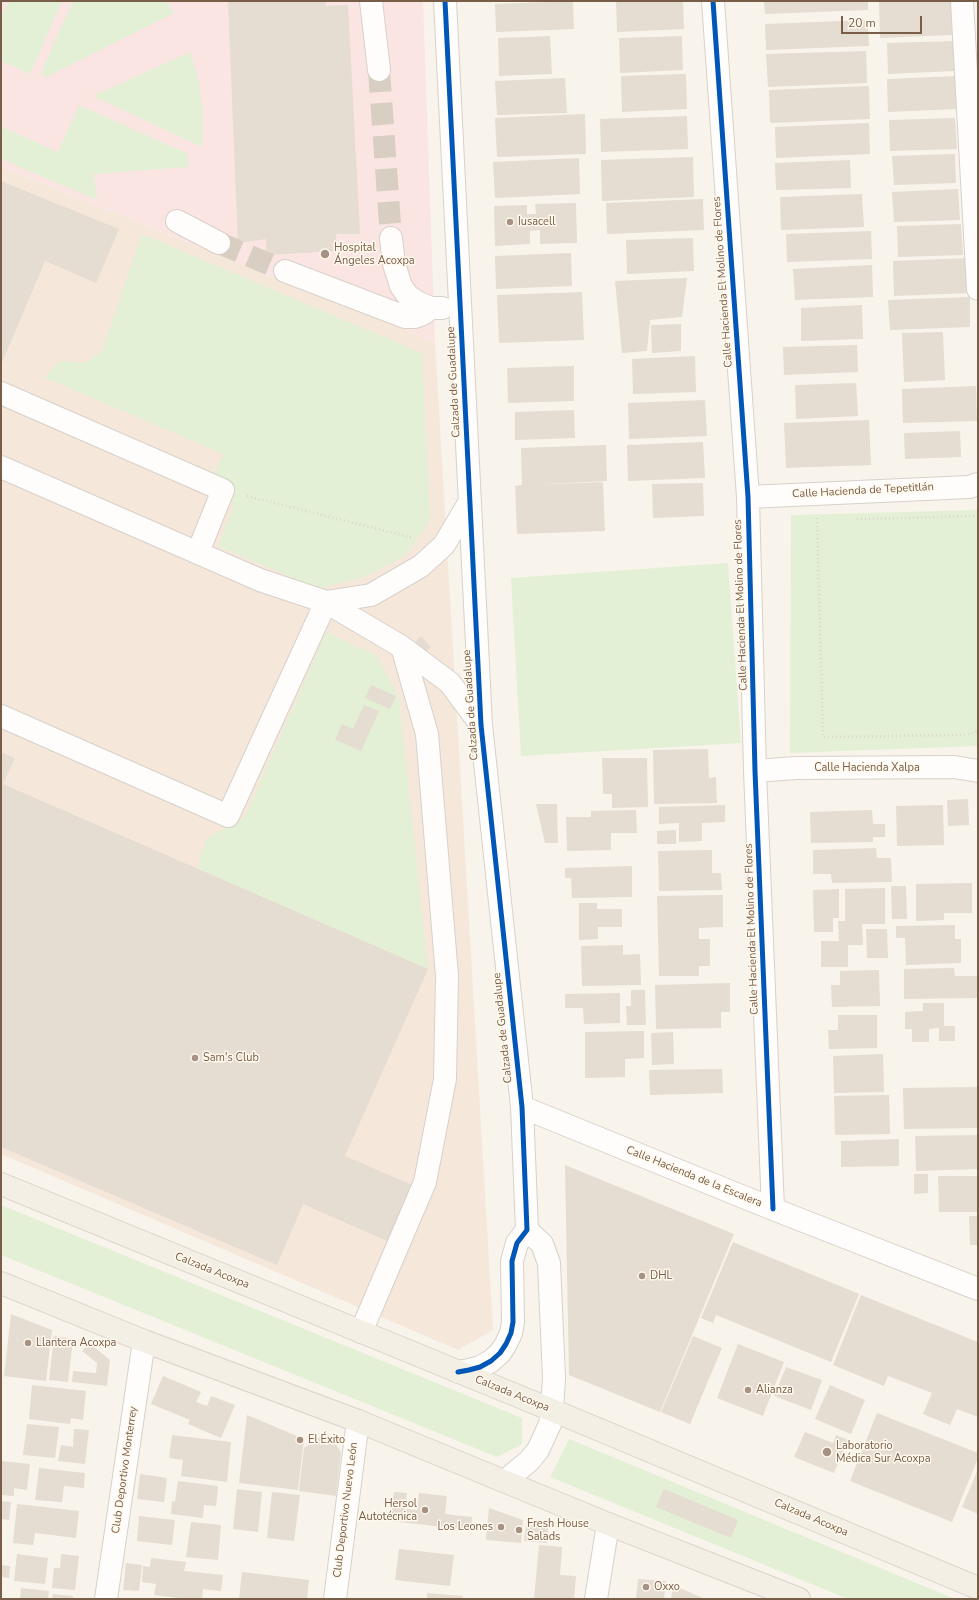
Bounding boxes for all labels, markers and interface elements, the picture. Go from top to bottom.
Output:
scale bar [843,8,924,34]
text: 20 m [848,15,876,31]
street label: Calle Hacienda El Molino de Flores [710,196,736,368]
place label: Iusacell [518,215,555,229]
marker: Iusacell [505,217,515,227]
place label: Hospital Ángeles Acoxpa [334,241,415,267]
marker: Hospital Ángeles Acoxpa [319,248,331,260]
street label: Calzada de Guadalupe [444,326,464,438]
street label: Calle Hacienda de Tepetitlán [792,481,934,501]
street label: Calle Hacienda El Molino de Flores [731,519,751,691]
street label: Calzada de Guadalupe [461,649,481,761]
street label: Calle Hacienda Xalpa [814,761,920,775]
street label: Calle Hacienda El Molino de Flores [742,843,762,1015]
street label: Calzada de Guadalupe [491,972,515,1084]
place label: Sam's Club [203,1051,259,1065]
marker: Sam's Club [190,1053,200,1063]
street label: Calle Hacienda de la Escalera [624,1144,764,1210]
street label: Calzada Acoxpa [173,1250,251,1292]
place label: DHL [650,1269,673,1283]
marker: DHL [637,1271,647,1281]
place label: Llantera Acoxpa [36,1336,116,1350]
marker: Llantera Acoxpa [23,1338,33,1348]
street label: Calzada Acoxpa [473,1373,551,1415]
place label: Alianza [756,1383,793,1397]
marker: Alianza [743,1385,753,1395]
street label: Club Deportivo Monterrey [110,1405,140,1535]
place label: El Éxito [308,1433,345,1447]
marker: El Éxito [295,1435,305,1445]
place label: Laboratorio Médica Sur Acoxpa [836,1439,931,1465]
street label: Club Deportivo Nuevo León [331,1441,361,1579]
marker: Laboratorio Médica Sur Acoxpa [821,1446,833,1458]
street label: Calzada Acoxpa [772,1496,850,1540]
place label: Hersol Autotécnica [359,1497,417,1523]
marker: Hersol Autotécnica [420,1505,430,1515]
place label: Fresh House Salads [527,1517,589,1543]
place label: Los Leones [438,1520,493,1534]
marker: Los Leones [496,1522,506,1532]
marker: Fresh House Salads [514,1525,524,1535]
place label: Oxxo [654,1580,680,1594]
marker: Oxxo [641,1582,651,1592]

